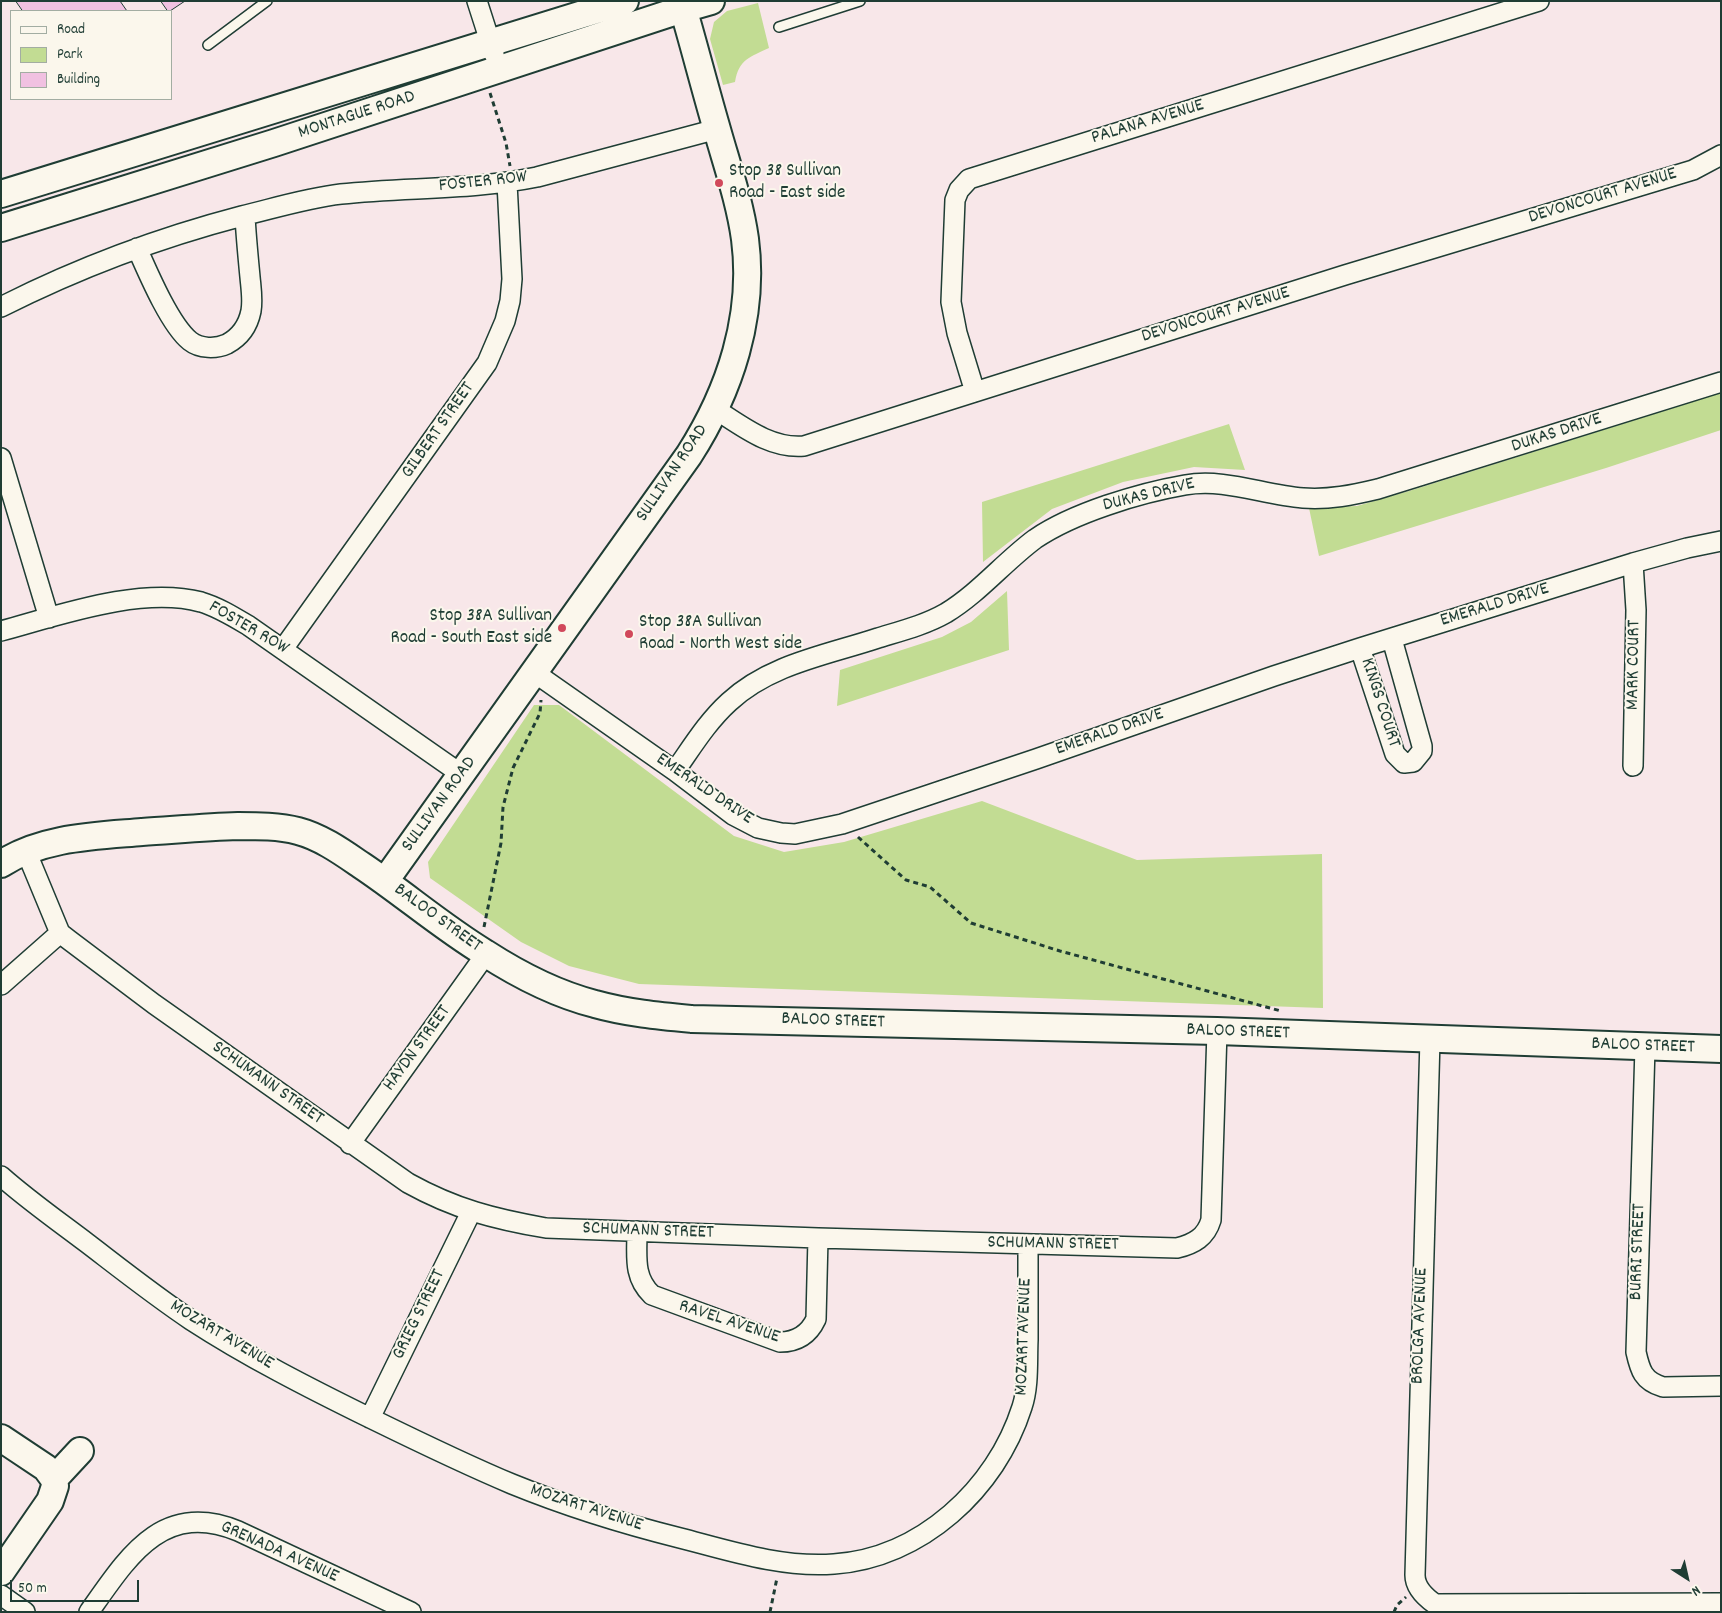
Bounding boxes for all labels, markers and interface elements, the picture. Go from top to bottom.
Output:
legend [10,10,172,100]
text: Road [57,19,85,41]
text: Park [57,44,83,66]
text: Building [57,69,100,91]
street label: MONTAGUE ROAD [296,86,418,146]
street label: PALANA AVENUE [1089,95,1207,151]
place label: Stop 38 Sullivan Road - East side [729,161,845,205]
street label: DEVONCOURT AVENUE [1526,164,1680,230]
street label: FOSTER ROW [438,167,528,199]
marker: Stop 38 Sullivan Road - East side [713,177,725,189]
street label: DEVONCOURT AVENUE [1139,283,1293,349]
street label: GILBERT STREET [397,379,481,483]
street label: DUKAS DRIVE [1509,409,1605,459]
street label: SULLIVAN ROAD [632,421,714,527]
street label: DUKAS DRIVE [1101,474,1197,518]
street label: EMERALD DRIVE [1438,579,1552,633]
street label: FOSTER ROW [204,597,292,661]
place label: Stop 38A Sullivan Road - South East side [391,606,552,650]
place label: Stop 38A Sullivan Road - North West side [639,612,802,656]
street label: MARK COURT [1623,620,1647,710]
marker: Stop 38A Sullivan Road - South East side [556,622,568,634]
marker: Stop 38A Sullivan Road - North West side [623,628,635,640]
street label: KINGS COURT [1354,655,1404,751]
street label: EMERALD DRIVE [1053,704,1167,762]
street label: EMERALD DRIVE [651,749,757,831]
street label: SULLIVAN ROAD [398,753,482,857]
street label: BALOO STREET [388,879,486,959]
street label: HAYDN STREET [379,1002,457,1096]
street label: BALOO STREET [781,1009,885,1035]
street label: BALOO STREET [1186,1020,1290,1046]
street label: BALOO STREET [1591,1034,1695,1060]
street label: SCHUMANN STREET [207,1037,327,1131]
street label: BURRI STREET [1626,1203,1652,1301]
street label: SCHUMANN STREET [582,1218,714,1246]
street label: SCHUMANN STREET [987,1232,1119,1258]
street label: GRIEG STREET [388,1266,452,1364]
street label: BROLGA AVENUE [1408,1267,1434,1385]
street label: MOZART AVENUE [1012,1278,1038,1396]
street label: MOZART AVENUE [165,1296,277,1376]
street label: RAVEL AVENUE [676,1296,782,1350]
street label: MOZART AVENUE [527,1480,645,1538]
street label: GRENADA AVENUE [216,1517,342,1589]
north arrow [1662,1553,1712,1603]
scale bar [12,1570,141,1602]
text: 50 m [18,1578,47,1600]
text: N [1687,1580,1704,1600]

